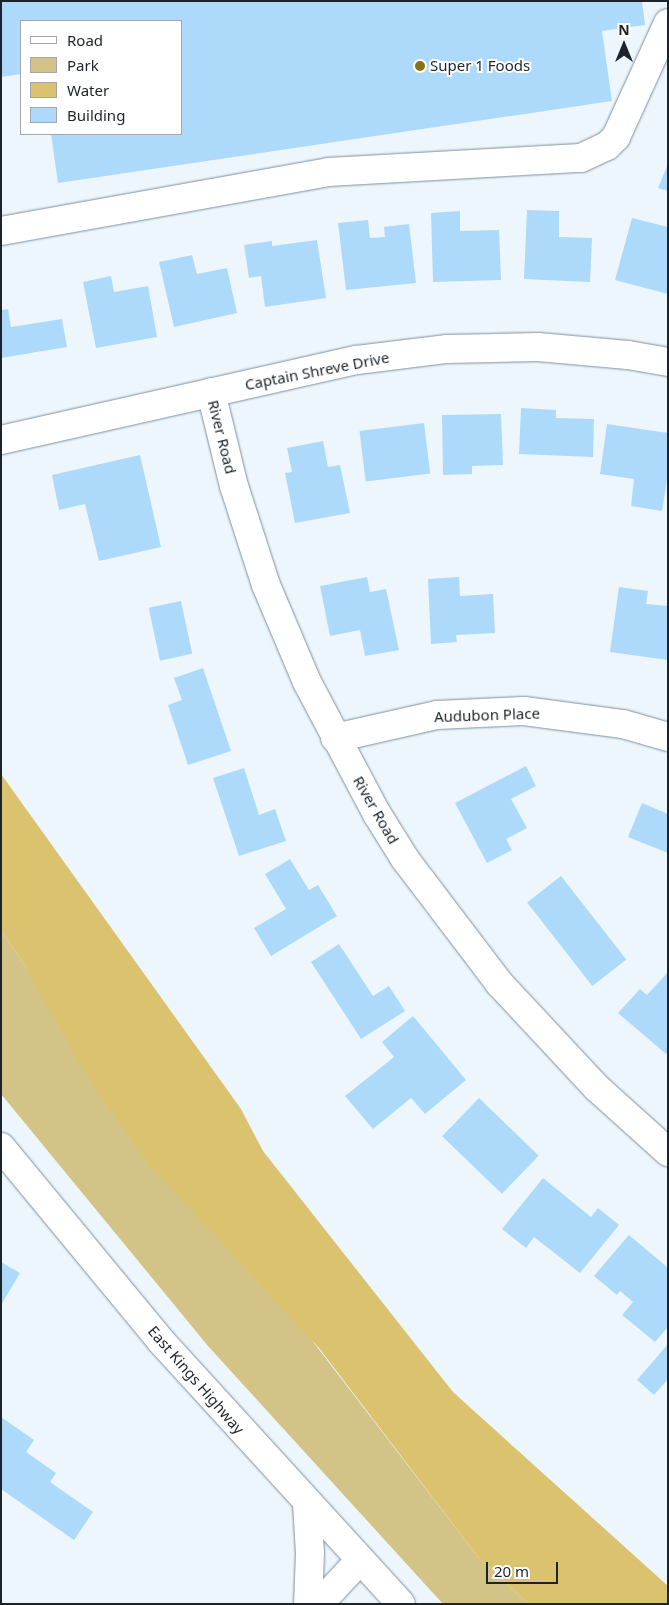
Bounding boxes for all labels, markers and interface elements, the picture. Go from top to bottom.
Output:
legend [20,20,182,135]
north arrow [599,20,649,70]
text: N [618,20,630,39]
text: Road [67,30,103,50]
text: Park [67,55,99,75]
place label: Super 1 Foods [430,57,530,75]
marker: Super 1 Foods [414,60,426,72]
text: Water [67,80,109,100]
text: Building [67,105,125,125]
street label: Captain Shreve Drive [243,348,391,394]
street label: River Road [204,398,240,476]
street label: Audubon Place [434,704,540,726]
street label: River Road [349,773,403,847]
street label: East Kings Highway [144,1322,248,1438]
scale bar [489,1552,562,1584]
text: 20 m [494,1561,529,1581]

